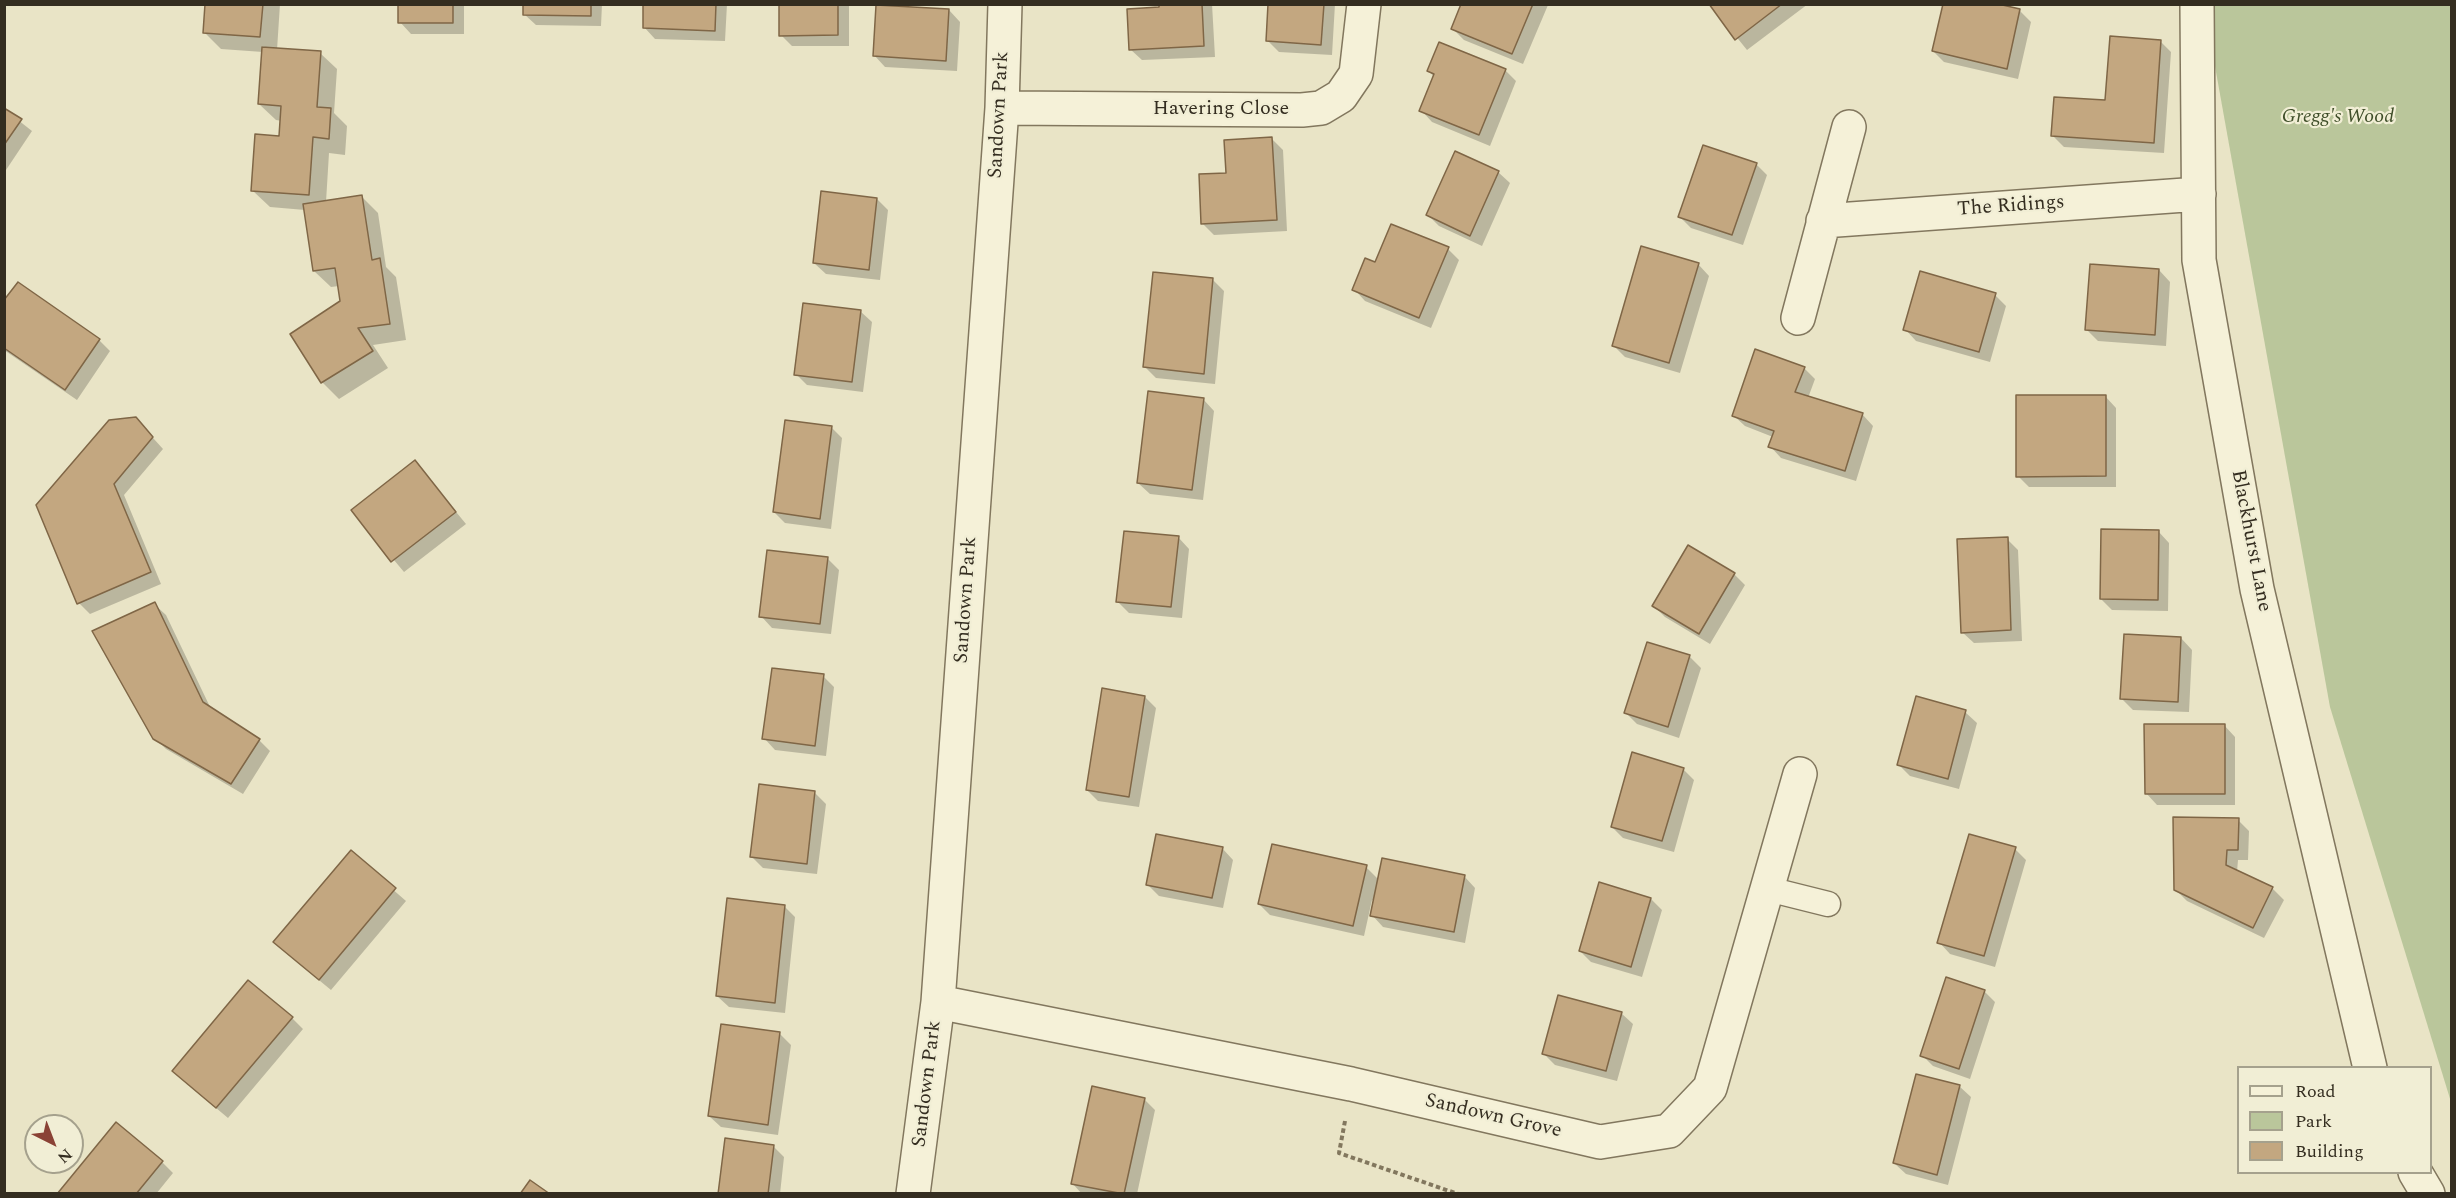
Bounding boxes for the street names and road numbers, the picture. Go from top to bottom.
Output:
street label: Sandown Park [985,51,1015,179]
street label: Havering Close [1153,98,1289,122]
street label: The Ridings [1956,191,2066,223]
street label: Blackhurst Lane [2224,468,2276,614]
street label: Sandown Park [951,536,983,664]
street label: Sandown Park [908,1019,948,1149]
street label: Sandown Grove [1422,1090,1564,1144]

